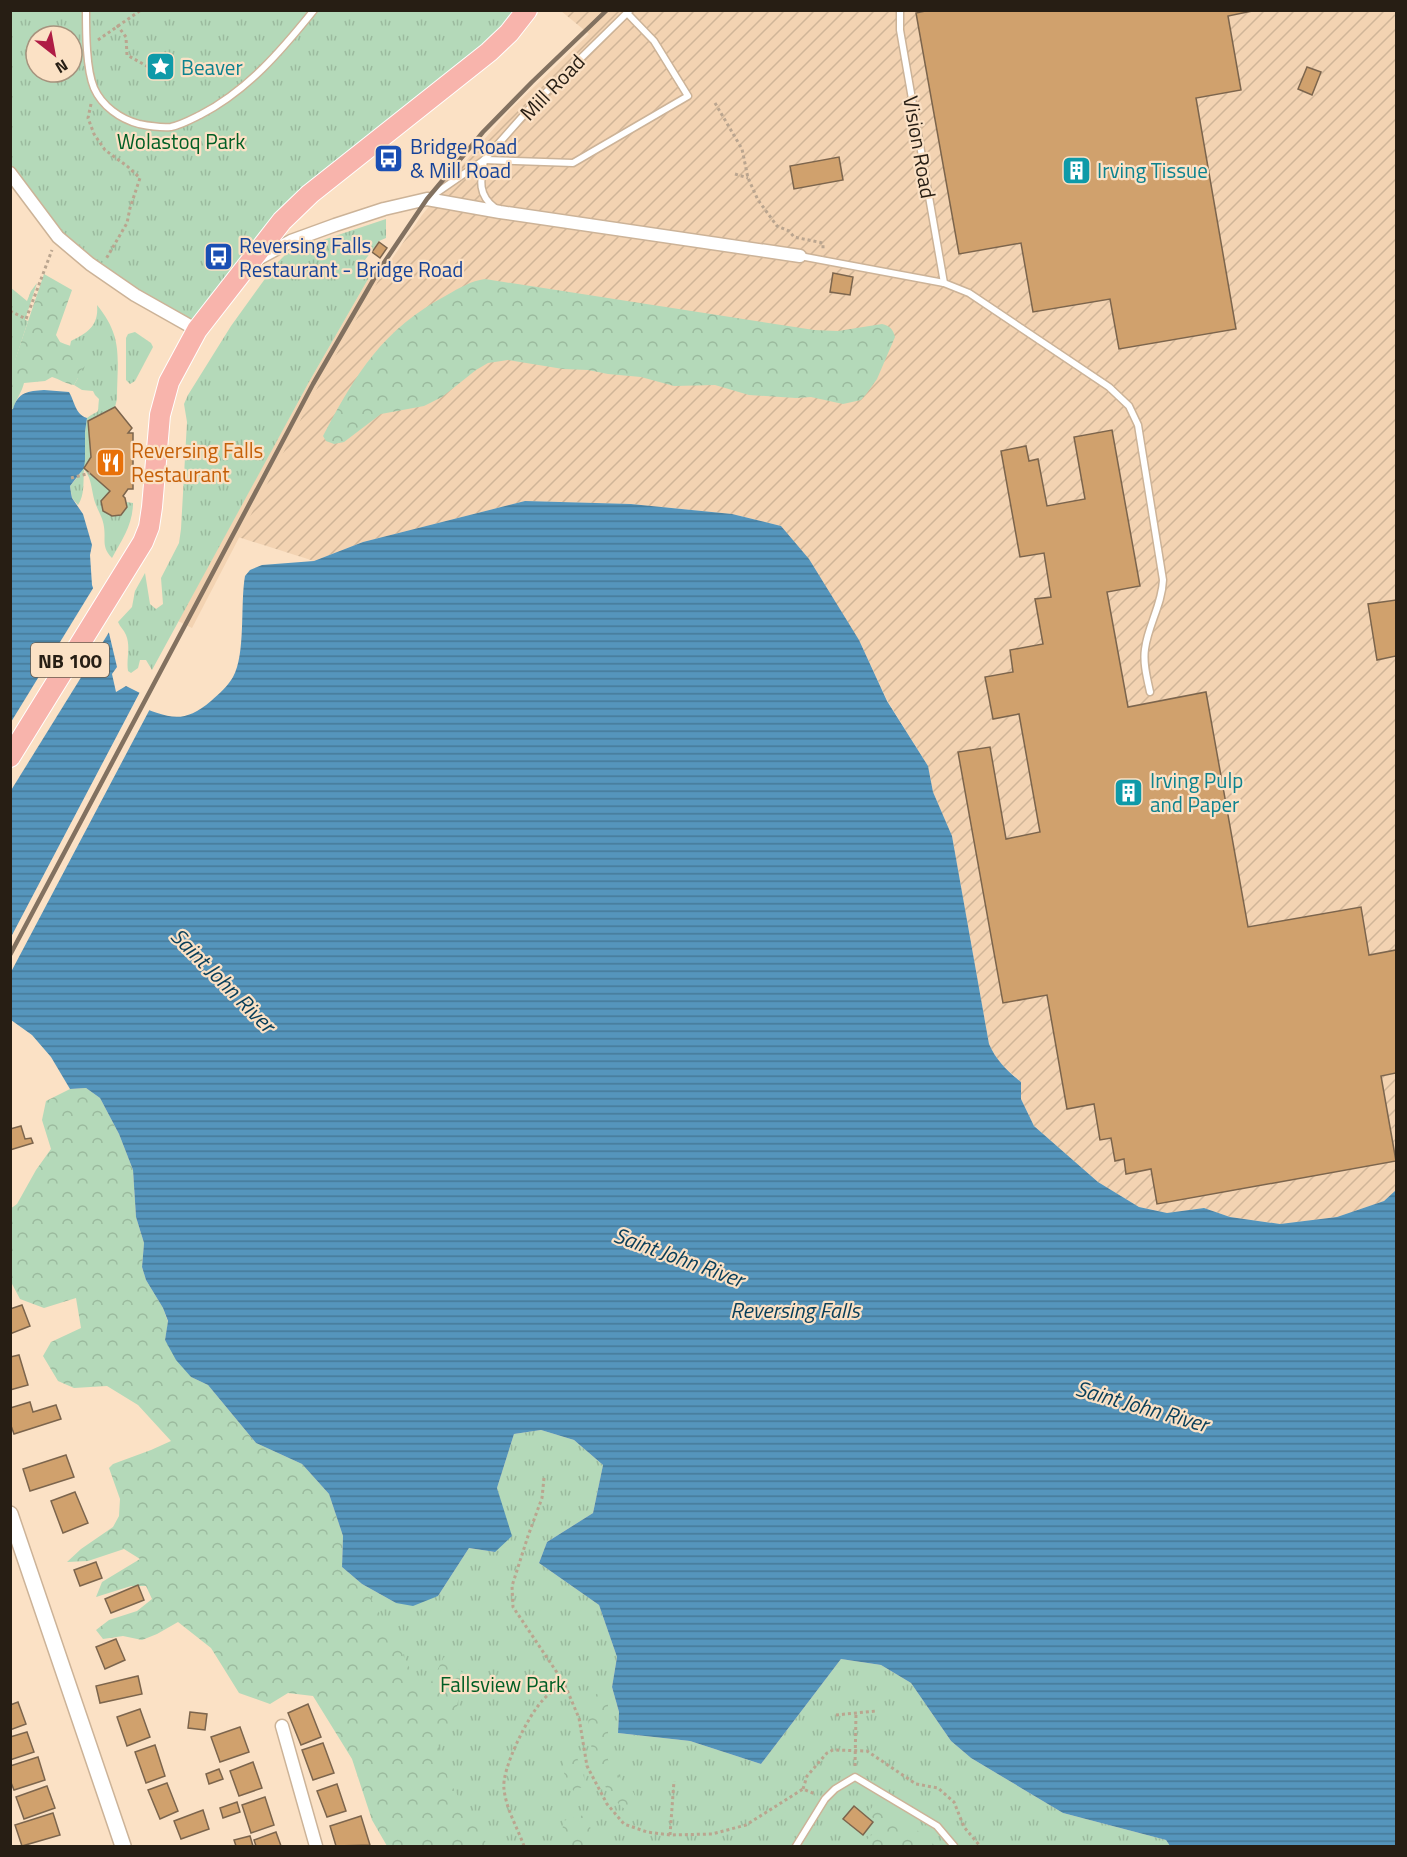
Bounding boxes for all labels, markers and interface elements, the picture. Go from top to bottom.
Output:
north arrow [24,24,84,84]
street label: Mill Road [512,46,592,128]
place icon: Beaver [144,51,176,83]
place label: Beaver [181,51,243,83]
text: N [51,54,73,80]
street label: Vision Road [895,93,945,201]
park label: Wolastoq Park [117,125,245,157]
place label: Bridge Road & Mill Road [410,130,517,186]
bus stop icon: Bridge Road & Mill Road [373,142,405,174]
building icon: Irving Tissue [1060,154,1092,186]
place label: Irving Tissue [1097,154,1208,186]
place label: Reversing Falls Restaurant - Bridge Road [239,229,463,285]
bus stop icon: Reversing Falls Restaurant - Bridge Road [202,241,234,273]
place label: Reversing Falls Restaurant [131,434,263,490]
restaurant icon: Reversing Falls Restaurant [94,446,126,478]
road number: NB 100 [31,643,109,677]
place label: Irving Pulp and Paper [1150,764,1243,820]
building icon: Irving Pulp and Paper [1113,776,1145,808]
water label: Saint John River [163,920,285,1042]
water label: Saint John River [609,1218,752,1297]
water label: Reversing Falls [730,1293,861,1327]
water label: Saint John River [1072,1371,1215,1442]
park label: Fallsview Park [440,1668,566,1700]

